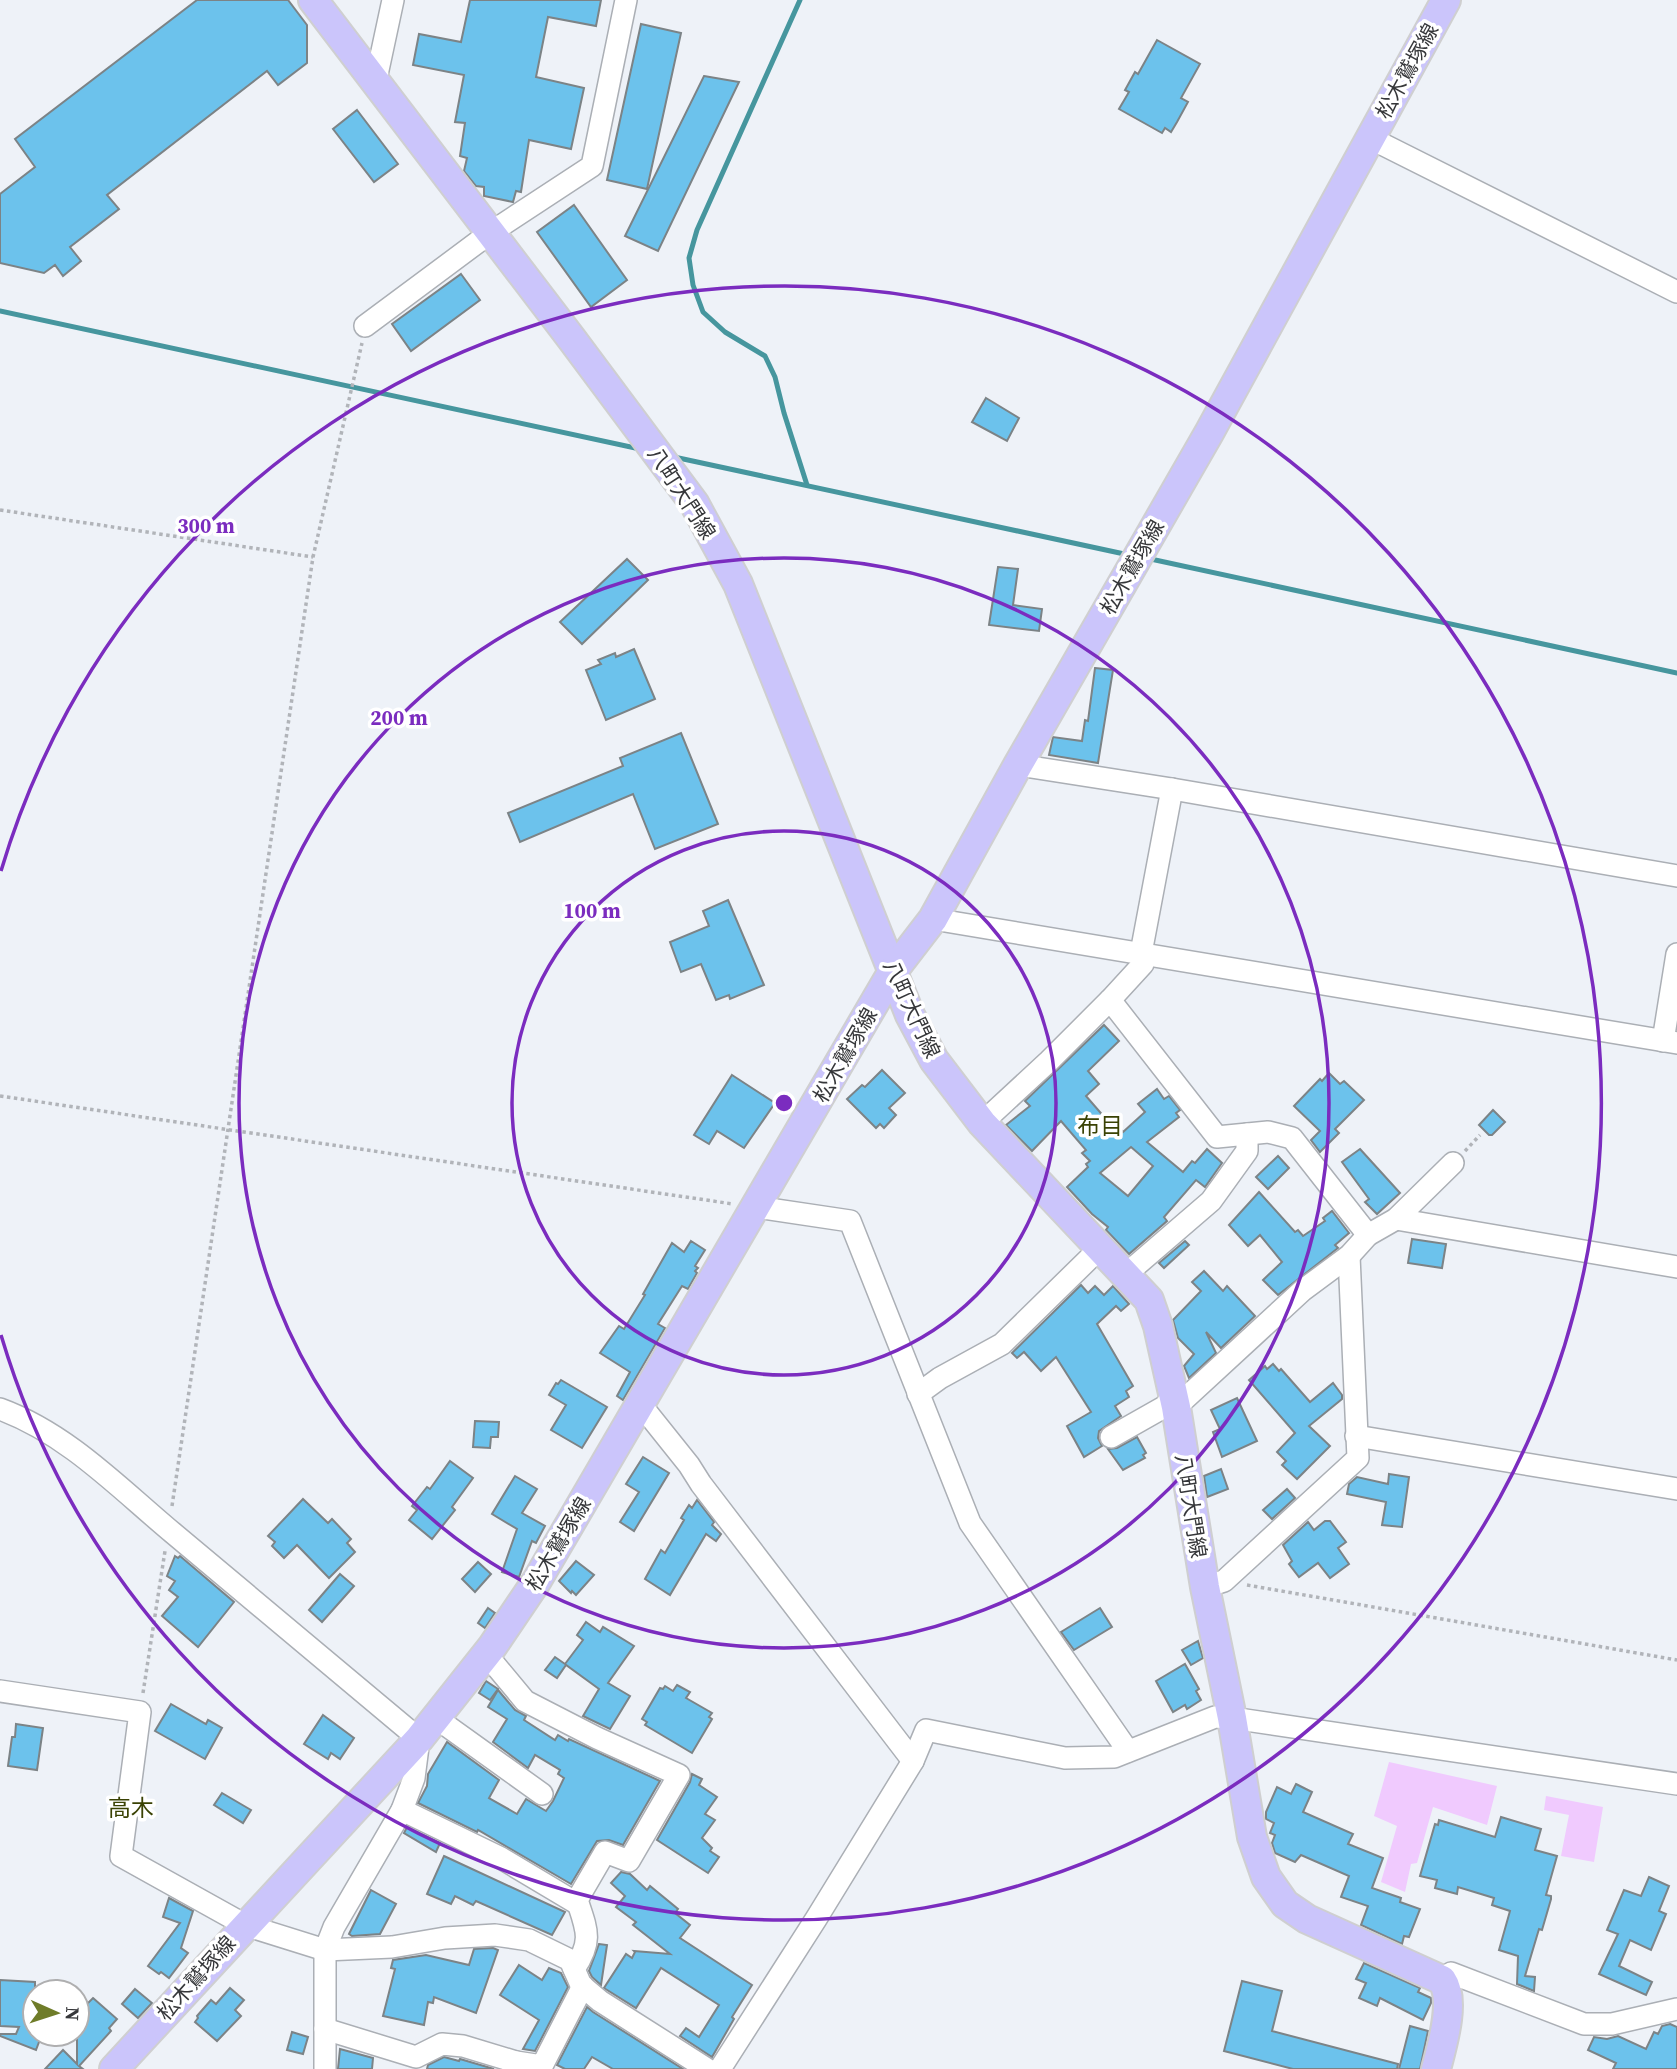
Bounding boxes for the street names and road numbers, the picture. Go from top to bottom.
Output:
street label: 松木鷲塚線 [1369,18,1445,124]
street label: 八町大門線 [641,441,723,545]
street label: 松木鷲塚線 [1093,514,1171,620]
street label: 八町大門線 [877,955,947,1063]
street label: 松木鷲塚線 [806,1002,884,1108]
street label: 八町大門線 [1168,1452,1214,1560]
street label: 松木鷲塚線 [519,1492,597,1596]
street label: 松木鷲塚線 [150,1929,242,2027]

